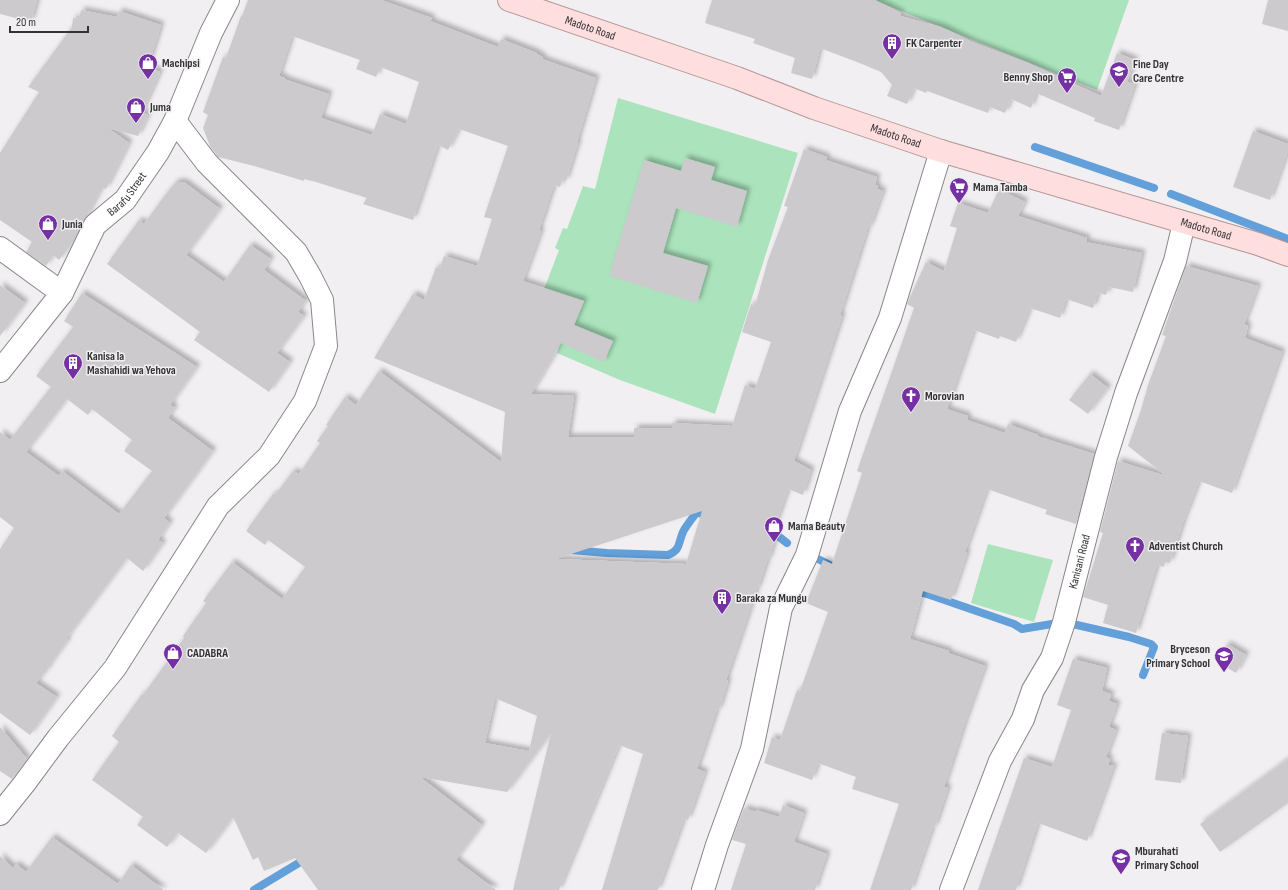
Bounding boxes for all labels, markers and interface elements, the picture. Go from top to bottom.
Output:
scale bar [10,8,88,34]
street label: Madoto Road [563,12,618,43]
text: 20 m [16,15,36,30]
building icon: FK Carpenter [881,32,903,60]
place label: FK Carpenter [906,36,962,51]
shop icon: Machipsi [137,52,159,80]
place label: Machipsi [162,56,200,71]
place label: Fine Day Care Centre [1133,57,1184,86]
school or university icon: Fine Day Care Centre [1108,60,1130,88]
supermarket icon: Benny Shop [1056,66,1078,94]
place label: Benny Shop [1003,70,1053,85]
shop icon: Juma [125,96,147,124]
place label: Juma [149,100,171,115]
street label: Madoto Road [869,120,923,151]
street label: Barafu Street [104,169,150,219]
supermarket icon: Mama Tamba [948,176,970,204]
place label: Mama Tamba [973,180,1028,195]
shop icon: Junia [37,213,59,241]
street label: Madoto Road [1179,214,1233,243]
place label: Junia [61,217,83,232]
place label: Kanisa la Mashahidi wa Yehova [87,349,176,378]
building icon: Kanisa la Mashahidi wa Yehova [62,352,84,380]
church icon: Morovian [900,385,922,413]
place label: Morovian [925,389,964,404]
shop icon: Mama Beauty [763,515,785,543]
place label: Mama Beauty [788,519,845,534]
street label: Kanisani Road [1065,533,1093,590]
church icon: Adventist Church [1124,535,1146,563]
place label: Adventist Church [1148,539,1223,554]
building icon: Baraka za Mungu [711,587,733,615]
place label: Baraka za Mungu [736,591,807,606]
shop icon: CADABRA [162,642,184,670]
place label: Bryceson Primary School [1146,642,1210,671]
school or university icon: Bryceson Primary School [1213,645,1235,673]
place label: CADABRA [187,646,228,661]
place label: Mburahati Primary School [1135,844,1199,873]
school or university icon: Mburahati Primary School [1110,847,1132,875]

